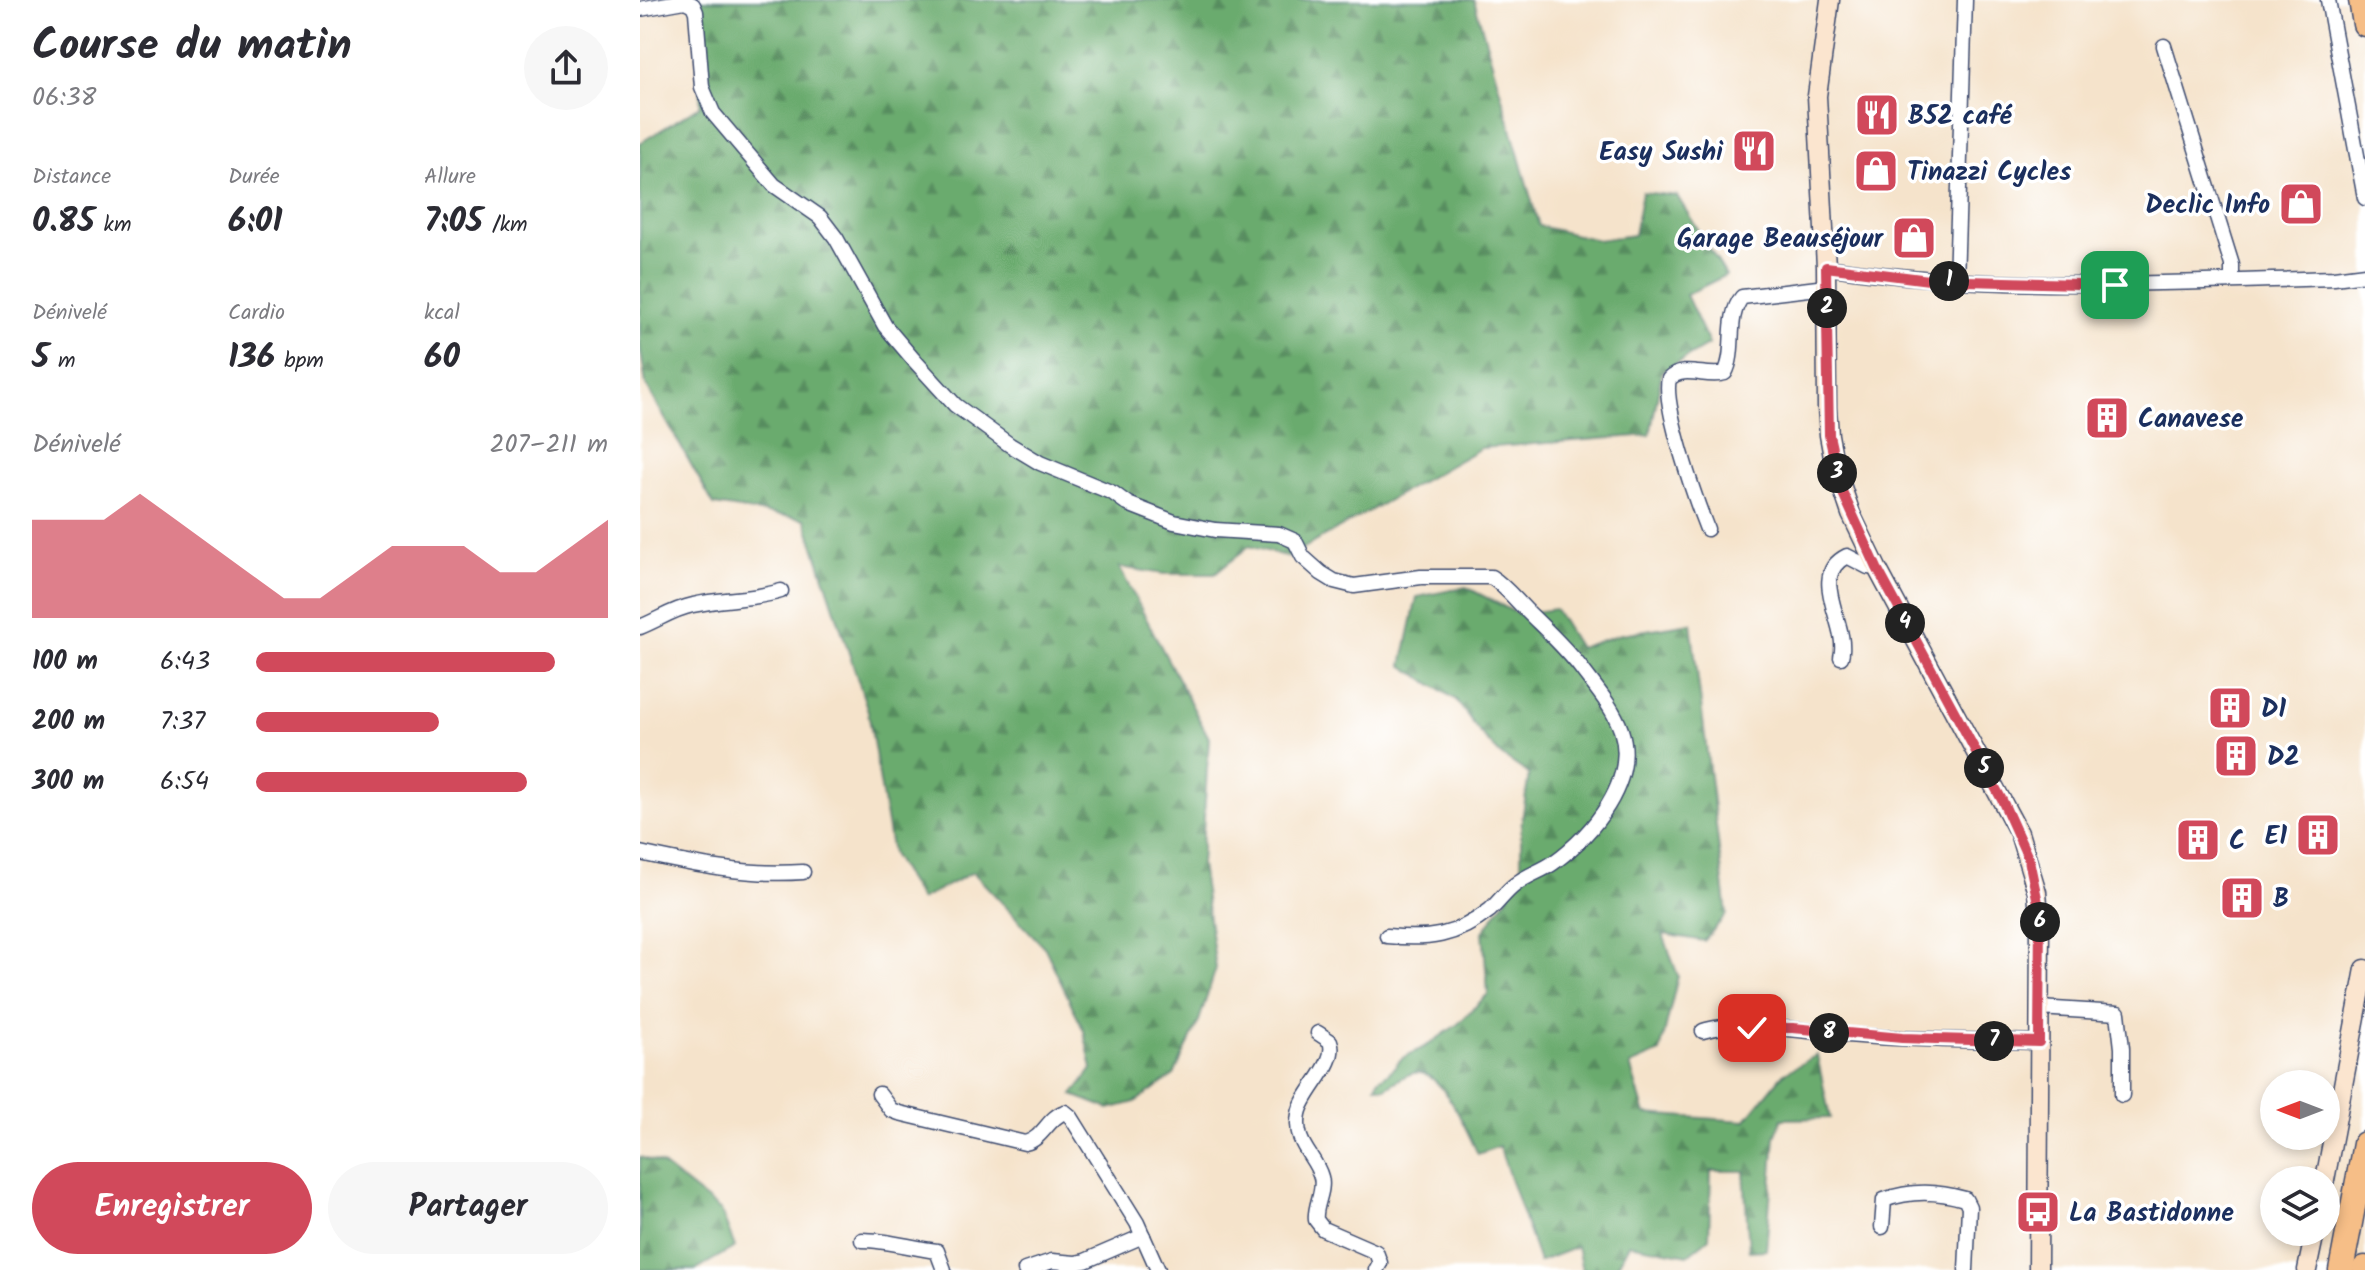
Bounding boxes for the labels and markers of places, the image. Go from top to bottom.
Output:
restaurant icon: B52 café [1853,91,1901,139]
place label: B52 café [1908,96,2013,138]
restaurant icon: Easy Sushi [1730,127,1778,175]
place label: Easy Sushi [1599,132,1724,174]
shop icon: Tinazzi Cycles [1852,147,1900,195]
place label: Tinazzi Cycles [1907,152,2071,194]
shop icon: Declic Info [2277,180,2325,228]
place label: Declic Info [2145,185,2270,227]
shop icon: Garage Beauséjour [1890,214,1938,262]
place label: Garage Beauséjour [1677,219,1885,261]
pin [2081,251,2149,319]
pin: 1 [1929,261,1969,301]
pin: 2 [1807,288,1847,328]
building icon: Canavese [2083,394,2131,442]
place label: Canavese [2138,399,2244,441]
pin: 3 [1817,453,1857,493]
pin: 4 [1885,603,1925,643]
building icon: D1 [2206,684,2254,732]
place label: D1 [2261,689,2286,731]
building icon: D2 [2212,732,2260,780]
place label: D2 [2267,737,2299,779]
pin: 5 [1964,748,2004,788]
building icon: E1 [2294,811,2342,859]
building icon: C [2174,816,2222,864]
place label: E1 [2265,816,2287,858]
place label: C [2229,821,2245,863]
building icon: B [2218,874,2266,922]
place label: B [2273,879,2289,921]
pin: 6 [2020,902,2060,942]
pin [1718,994,1786,1062]
pin: 8 [1809,1013,1849,1053]
pin: 7 [1974,1021,2014,1061]
bus stop icon: La Bastidonne [2014,1188,2062,1236]
place label: La Bastidonne [2069,1193,2234,1235]

